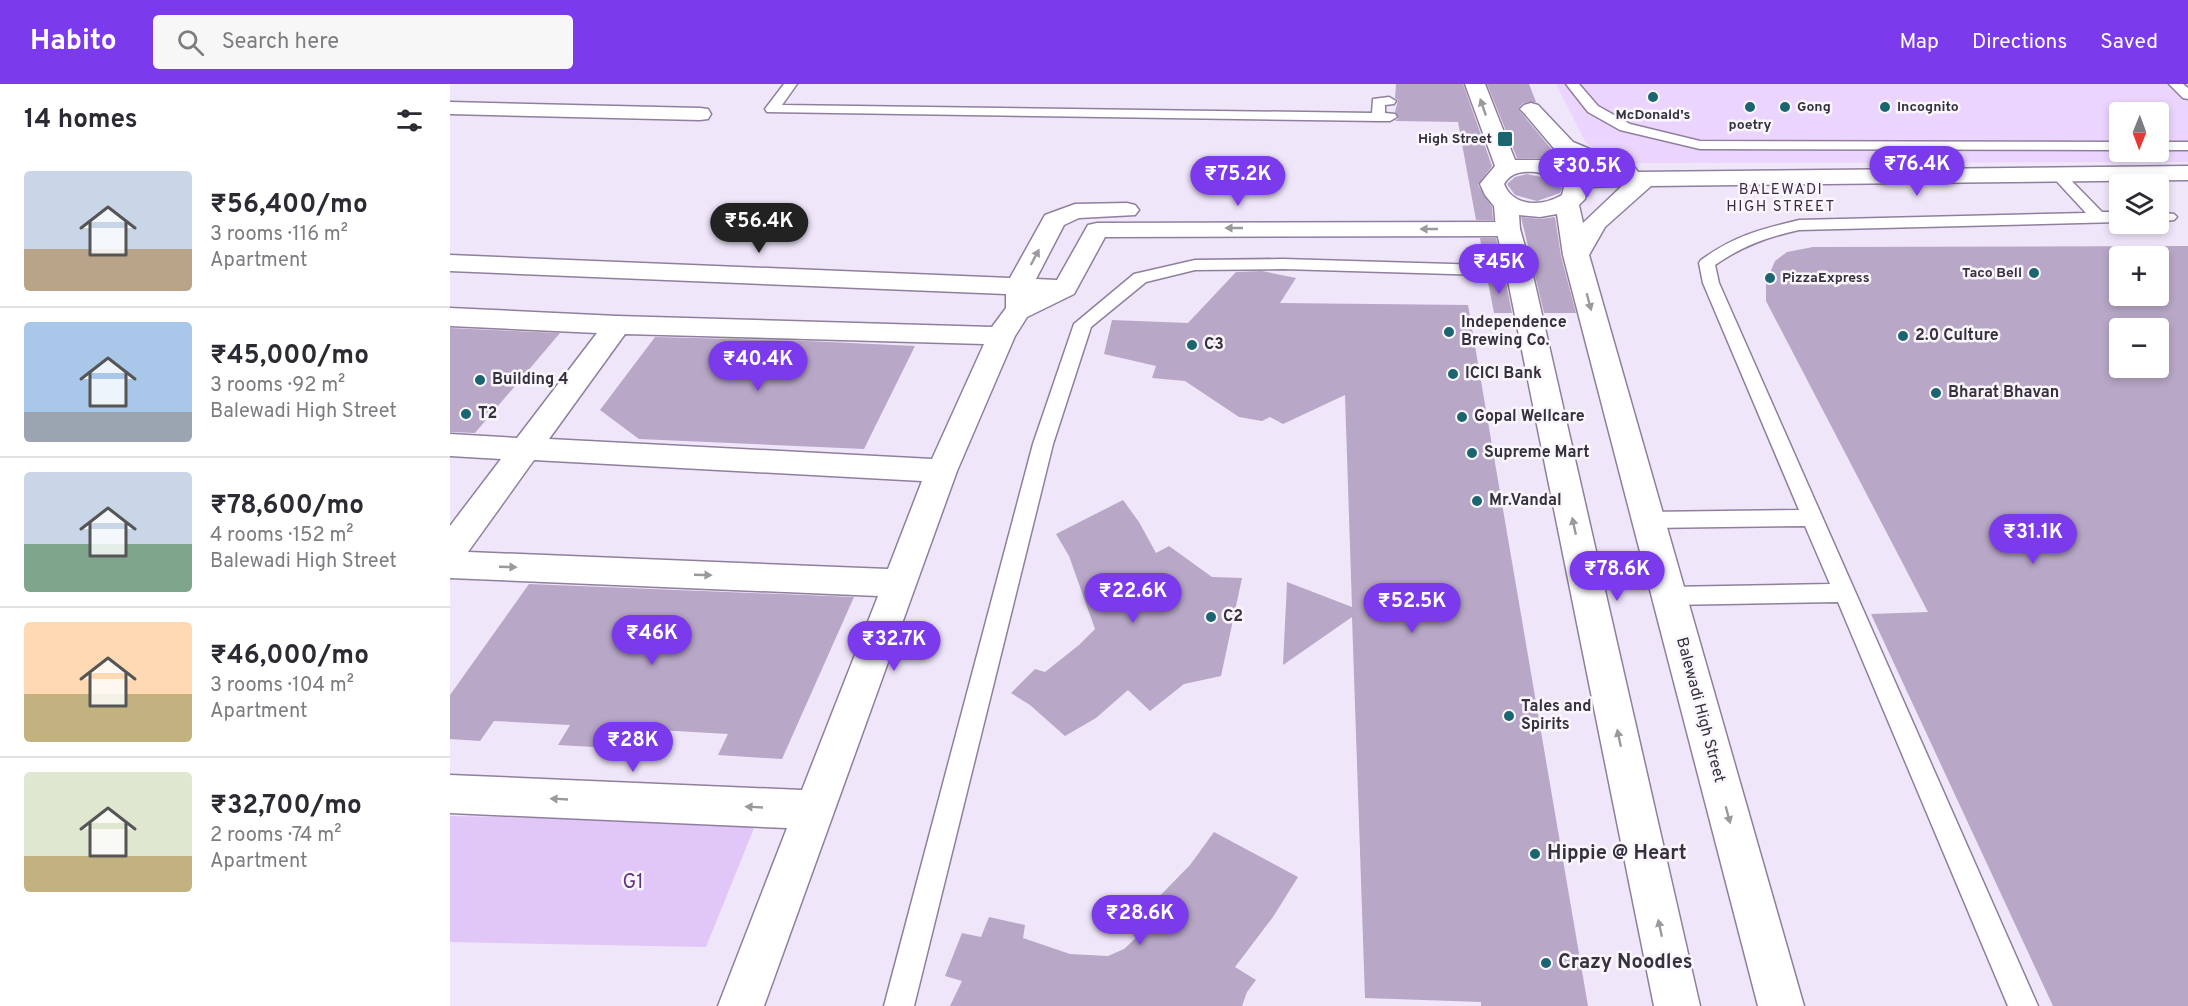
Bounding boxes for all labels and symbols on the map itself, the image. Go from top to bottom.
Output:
marker: McDonald's [1646,90,1660,104]
one-way arrow [1478,98,1487,116]
place label: Gong [1797,99,1831,116]
place label: Incognito [1897,99,1959,116]
marker: poetry [1743,100,1757,114]
marker: Gong [1778,100,1792,114]
marker: Incognito [1878,100,1892,114]
north arrow [2109,102,2169,162]
place label: McDonald's [1615,107,1691,124]
place label: poetry [1729,117,1771,134]
marker: High Street [1496,130,1514,148]
place label: High Street [1418,131,1492,148]
pin: ₹76.4K [1868,146,1966,197]
pin: ₹30.5K [1538,148,1636,199]
pin: ₹75.2K [1189,156,1287,207]
district label: BALEWADI HIGH STREET [1726,181,1836,217]
pin: ₹56.4K [710,203,808,254]
one-way arrow [1224,223,1243,233]
one-way arrow [1419,224,1438,234]
pin: ₹45K [1463,244,1535,295]
one-way arrow [1030,248,1040,265]
place label: Taco Bell [1962,265,2022,282]
marker: Taco Bell [2027,266,2041,280]
place label: PizzaExpress [1782,270,1870,287]
marker: PizzaExpress [1763,271,1777,285]
one-way arrow [1585,293,1594,311]
place label: Independence Brewing Co. [1461,313,1567,351]
marker: Independence Brewing Co. [1442,325,1456,339]
place label: 2.0 Culture [1915,326,1999,346]
marker: 2.0 Culture [1896,329,1910,343]
place label: C3 [1204,335,1224,355]
marker: C3 [1185,338,1199,352]
pin: ₹40.4K [709,341,807,392]
place label: ICICI Bank [1465,364,1542,384]
marker: ICICI Bank [1446,367,1460,381]
place label: Building 4 [492,370,569,390]
marker: Building 4 [473,373,487,387]
place label: Bharat Bhavan [1948,383,2059,403]
marker: Bharat Bhavan [1929,386,1943,400]
place label: T2 [478,404,497,424]
marker: T2 [459,407,473,421]
place label: Gopal Wellcare [1474,407,1585,427]
marker: Gopal Wellcare [1455,410,1469,424]
place label: Supreme Mart [1484,443,1590,463]
marker: Supreme Mart [1465,446,1479,460]
place label: Mr.Vandal [1489,491,1562,511]
marker: Mr.Vandal [1470,494,1484,508]
pin: ₹31.1K [1984,514,2082,565]
one-way arrow [1569,517,1578,536]
pin: ₹78.6K [1568,551,1666,602]
one-way arrow [499,563,518,572]
one-way arrow [694,570,713,580]
pin: ₹22.6K [1084,573,1182,624]
pin: ₹52.5K [1363,583,1461,634]
place label: C2 [1223,607,1243,627]
marker: C2 [1204,610,1218,624]
pin: ₹46K [616,615,688,666]
pin: ₹32.7K [845,621,943,672]
street label: Balewadi High Street [1671,635,1729,785]
place label: Tales and Spirits [1521,697,1592,735]
marker: Tales and Spirits [1502,709,1516,723]
pin: ₹28K [597,722,669,773]
one-way arrow [1614,728,1623,747]
one-way arrow [550,794,569,803]
one-way arrow [744,803,763,812]
one-way arrow [1724,806,1733,824]
place label: Hippie @ Heart [1547,841,1687,867]
marker: Hippie @ Heart [1528,847,1542,861]
park label: G1 [622,870,644,896]
pin: ₹28.6K [1091,895,1189,946]
one-way arrow [1655,919,1664,938]
place label: Crazy Noodles [1558,950,1693,976]
marker: Crazy Noodles [1539,956,1553,970]

